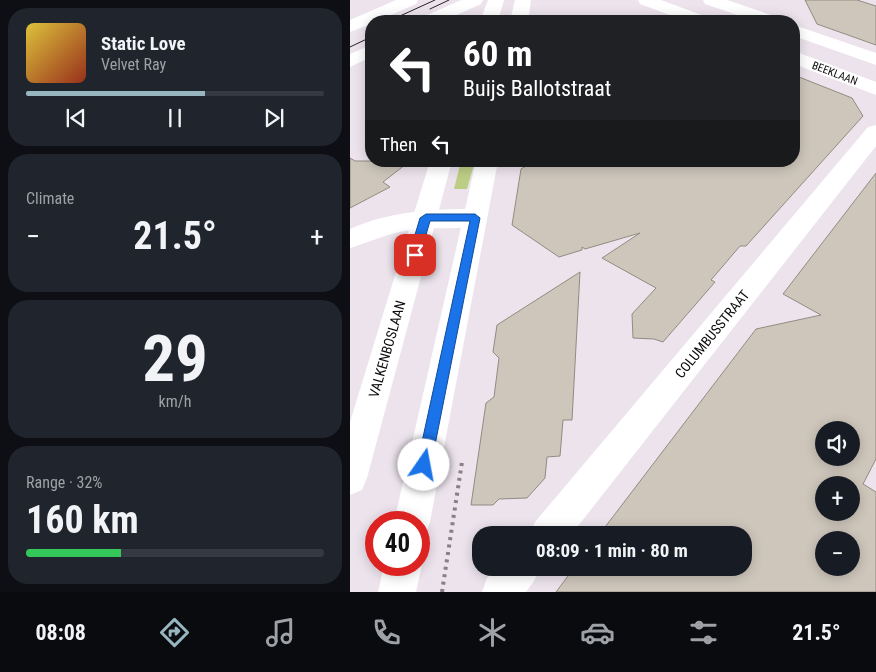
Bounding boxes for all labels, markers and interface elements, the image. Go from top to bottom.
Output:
text: Static Love [101,32,186,55]
text: 60 m [463,34,532,75]
icon: left [380,35,445,100]
text: Velvet Ray [101,55,166,74]
street label: BEEKLAAN [810,59,859,88]
text: Buijs Ballotstraat [463,76,611,101]
icon: previous [62,104,90,132]
icon: pause [161,104,189,132]
icon: next [260,104,288,132]
icon: left [427,130,455,158]
text: Then [380,133,417,156]
text: Climate [26,189,74,208]
text: 21.5° [133,214,217,258]
text: − [26,220,40,253]
text: + [310,220,324,253]
pin [394,234,436,276]
icon: arrive [401,241,429,269]
street label: COLUMBUSSTRAAT [672,287,752,381]
street label: VALKENBOSLAAN [365,299,409,399]
text: 29 [142,321,208,397]
text: km/h [159,392,191,411]
map controls [815,421,860,576]
button: sound [815,421,860,466]
position arrow [397,438,449,490]
text: Range · 32% [26,473,102,492]
button: + [815,476,860,521]
text: 160 km [26,498,139,542]
speed limit sign: 40 [365,511,430,576]
button: − [815,531,860,576]
text: 08:09 · 1 min · 80 m [536,539,688,562]
icon: directions [157,615,192,650]
icon: music [263,615,298,650]
icon: phone [369,615,404,650]
icon: climate [475,615,510,650]
icon: car [580,615,615,650]
icon: filters [686,615,721,650]
text: 08:08 [35,620,86,645]
text: 21.5° [792,620,840,645]

